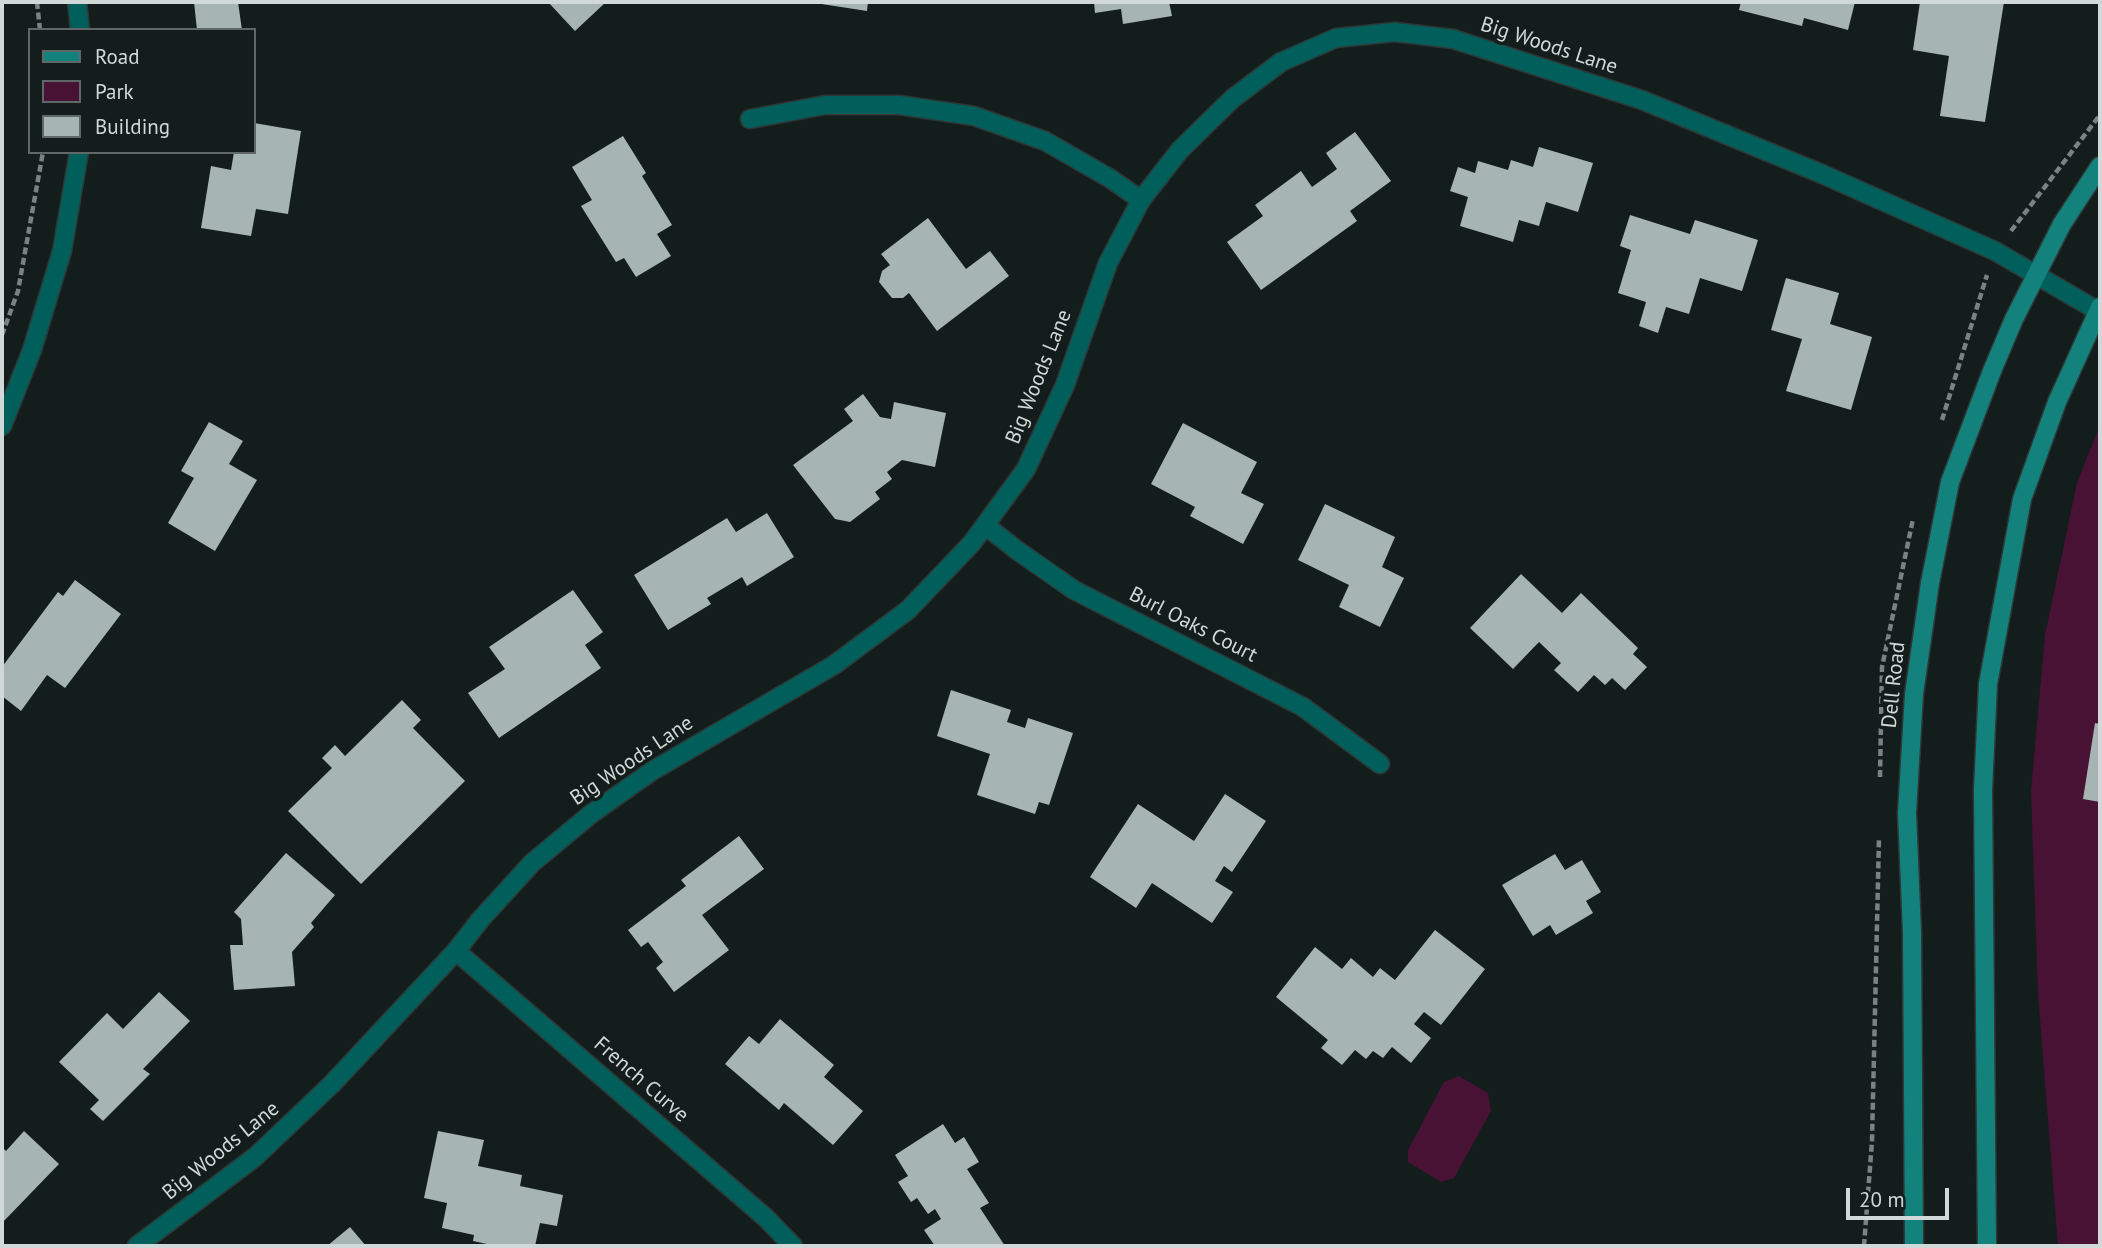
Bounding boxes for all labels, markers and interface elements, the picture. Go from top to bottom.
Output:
street label: Big Woods Lane [1477,12,1621,80]
legend [28,28,256,154]
text: Road [95,43,139,70]
text: Park [95,78,134,105]
text: Building [95,113,170,140]
street label: Big Woods Lane [1001,306,1077,448]
street label: Burl Oaks Court [1125,582,1261,668]
street label: Dell Road [1877,641,1911,729]
street label: Big Woods Lane [566,711,698,811]
street label: French Curve [588,1032,694,1128]
street label: Big Woods Lane [158,1096,284,1206]
scale bar [1850,1174,1953,1218]
text: 20 m [1859,1186,1905,1213]

